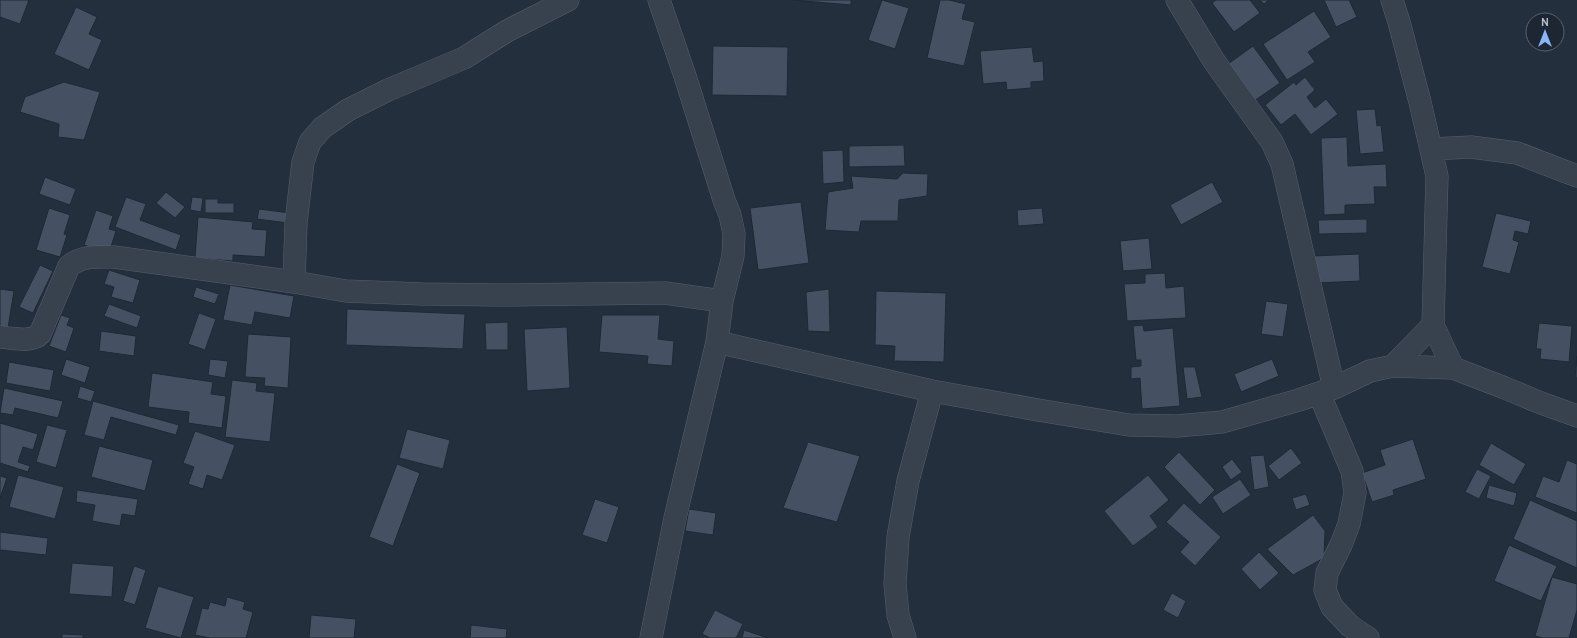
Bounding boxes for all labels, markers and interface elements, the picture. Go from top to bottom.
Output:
north arrow [1525,12,1565,52]
text: N [1541,16,1549,30]

